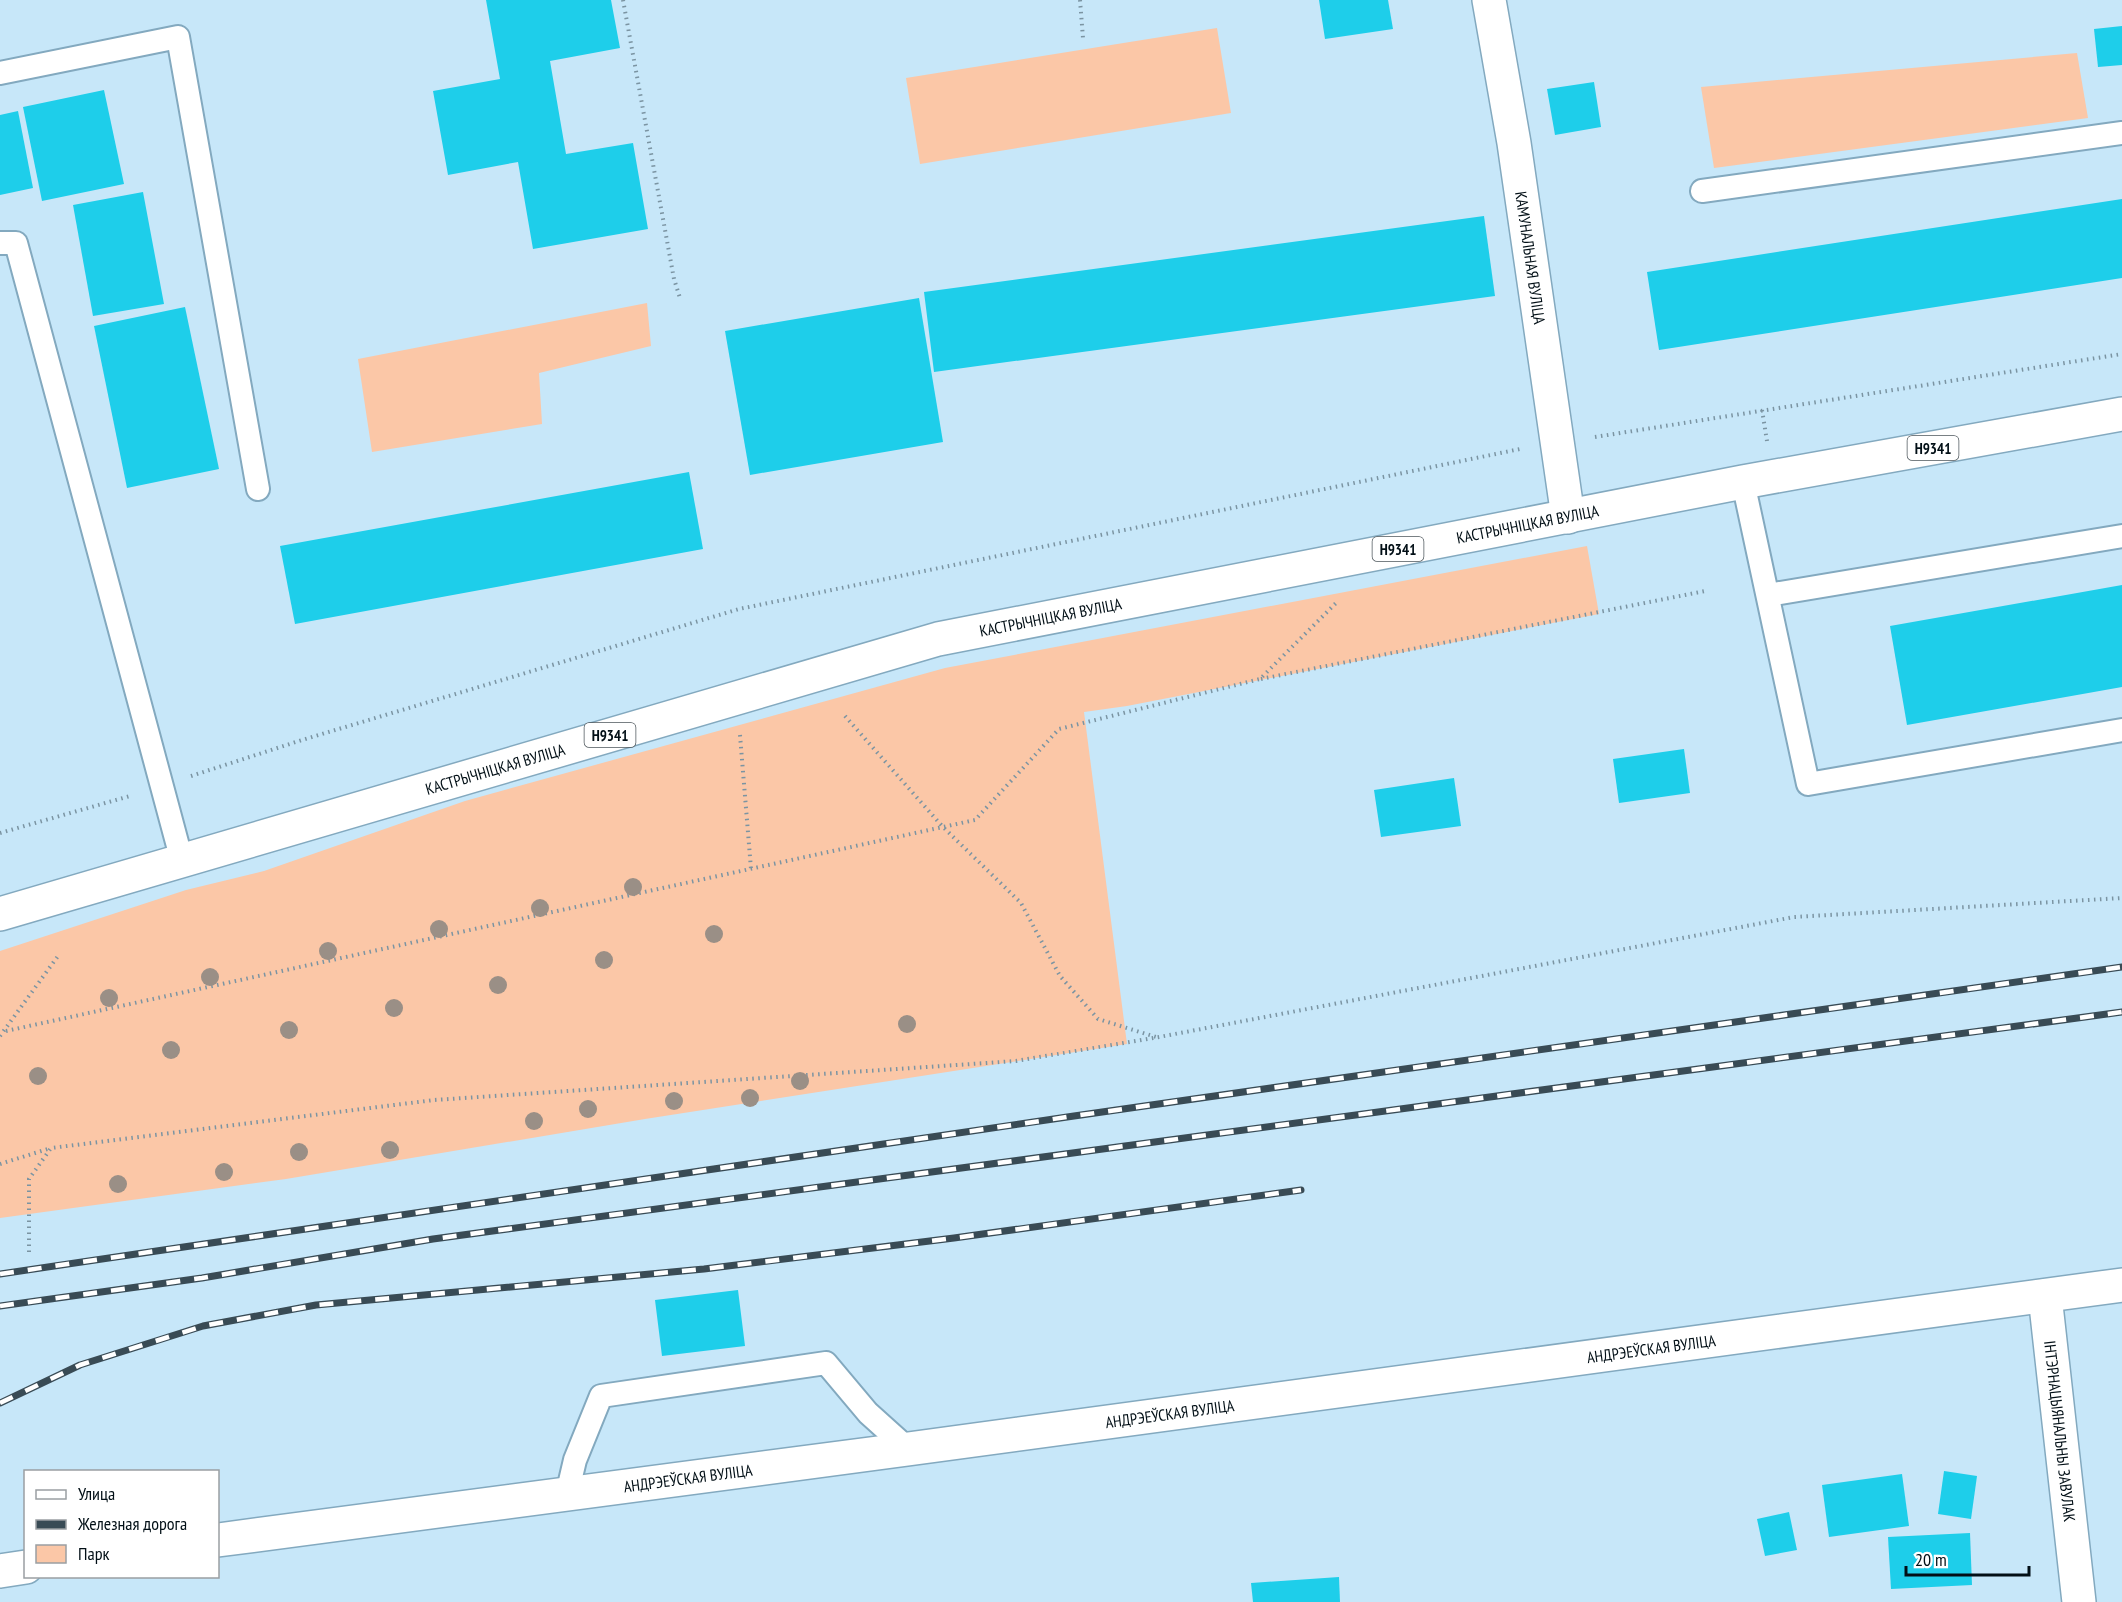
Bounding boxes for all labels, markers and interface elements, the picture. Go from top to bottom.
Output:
street label: КАМУНАЛЬНАЯ ВУЛІЦА [1511,190,1550,326]
road number: Н9341 [1908,436,1958,460]
street label: КАСТРЫЧНІЦКАЯ ВУЛІЦА [1455,500,1601,548]
road number: Н9341 [1372,537,1424,561]
street label: КАСТРЫЧНІЦКАЯ ВУЛІЦА [978,593,1124,641]
road number: Н9341 [584,723,636,747]
street label: КАСТРЫЧНІЦКАЯ ВУЛІЦА [423,739,568,799]
street label: АНДРЭЕЎСКАЯ ВУЛІЦА [1586,1330,1717,1367]
street label: ІНТЭРНАЦЫЯНАЛЬНЫ ЗАВУЛАК [2040,1339,2080,1523]
street label: АНДРЭЕЎСКАЯ ВУЛІЦА [1104,1395,1236,1432]
street label: АНДРЭЕЎСКАЯ ВУЛІЦА [622,1460,754,1496]
legend [24,1470,219,1578]
text: Улица [78,1482,115,1505]
text: Железная дорога [77,1512,187,1535]
scale bar [1906,1539,2029,1577]
text: Парк [78,1542,109,1565]
text: 20 m [1915,1548,1947,1571]

